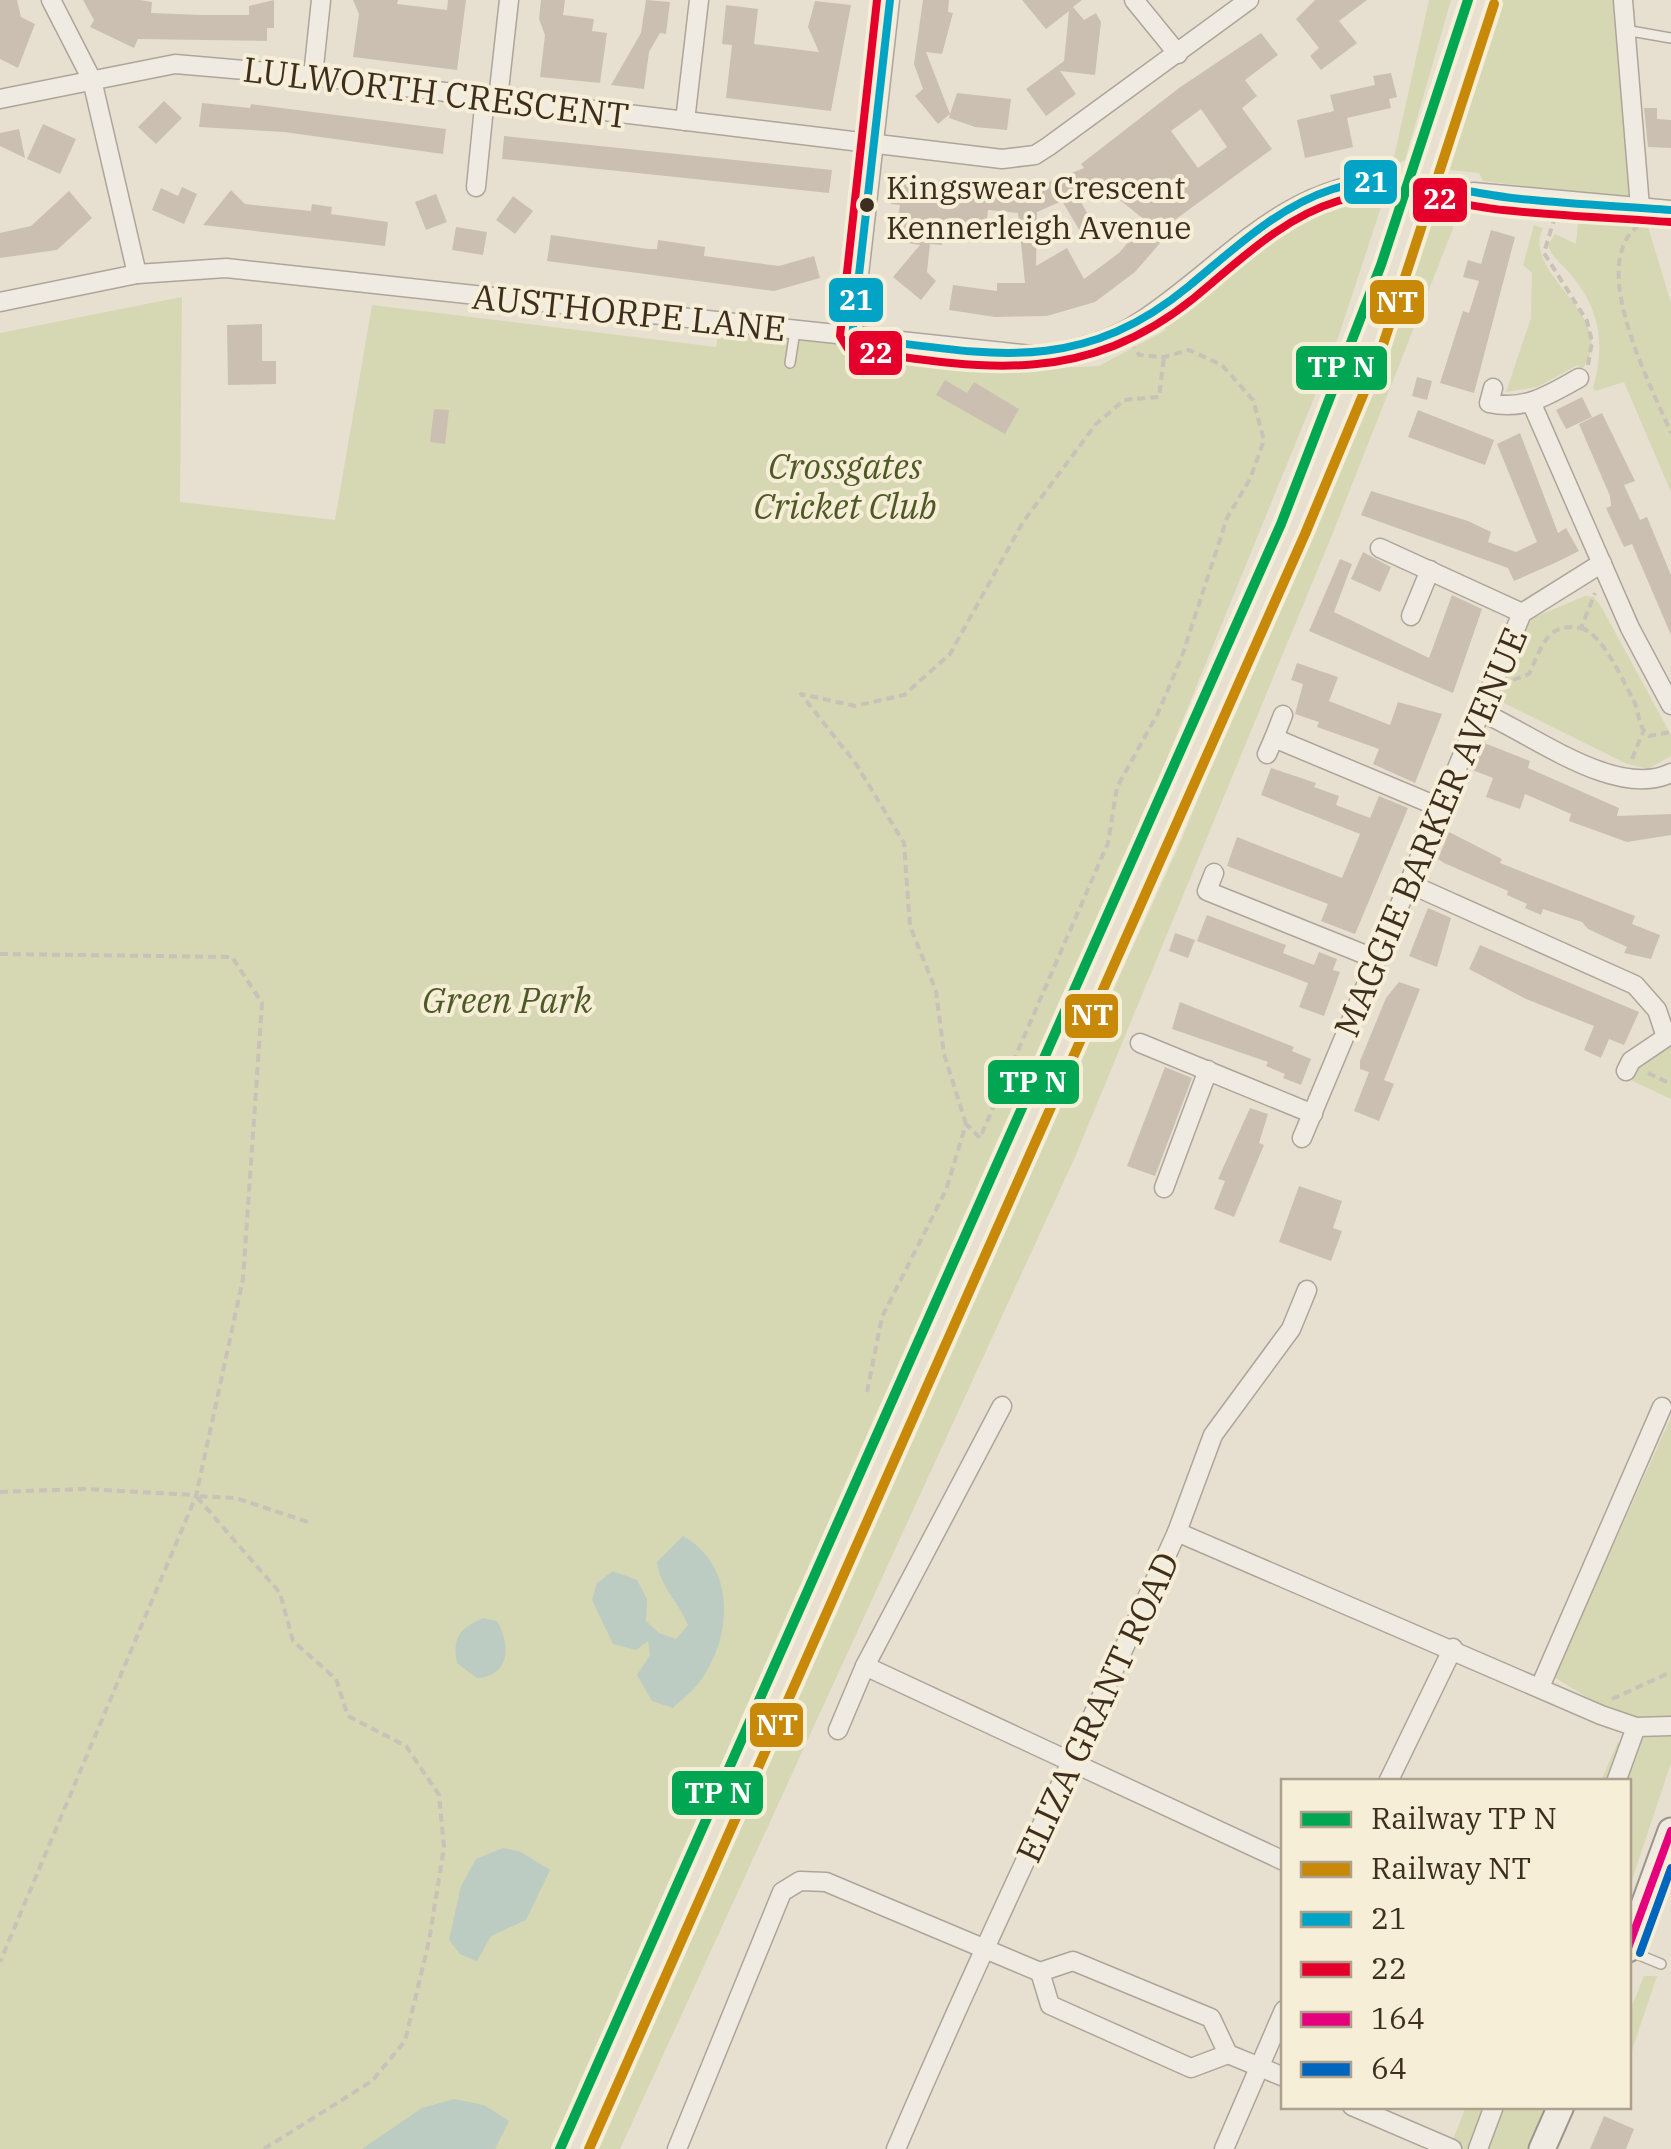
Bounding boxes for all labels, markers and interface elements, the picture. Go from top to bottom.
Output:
street label: LULWORTH CRESCENT [240,46,632,138]
line badge: 21 [1342,158,1399,206]
text: 21 [1354,163,1388,200]
place label: Kingswear Crescent Kennerleigh Avenue [886,166,1191,248]
line badge: 22 [1411,176,1469,224]
text: 22 [1423,180,1457,217]
marker: Kingswear Crescent Kennerleigh Avenue [857,195,877,215]
street label: AUSTHORPE LANE [470,273,788,351]
line badge: 21 [827,276,885,324]
line badge: NT [1368,278,1426,326]
text: 21 [839,281,873,318]
text: NT [1376,283,1418,320]
line badge: 22 [847,329,904,377]
text: 22 [859,334,893,371]
line badge: TP N [1294,344,1389,392]
text: TP N [1307,348,1375,385]
park label: Crossgates Cricket Club [753,443,937,529]
street label: MAGGIE BARKER AVENUE [1323,621,1537,1043]
park label: Green Park [422,977,592,1023]
line badge: NT [1063,992,1120,1040]
text: NT [1071,996,1113,1033]
line badge: TP N [986,1058,1081,1106]
text: TP N [999,1063,1067,1100]
street label: ELIZA GRANT ROAD [1005,1545,1189,1869]
line badge: NT [748,1701,805,1749]
text: NT [756,1706,798,1743]
line badge: TP N [670,1769,765,1817]
text: TP N [684,1774,752,1811]
legend [1281,1779,1631,2109]
text: Railway TP N [1371,1798,1557,1837]
text: Railway NT [1371,1848,1531,1887]
text: 21 [1371,1898,1407,1937]
text: 22 [1371,1948,1407,1987]
text: 164 [1371,1998,1425,2037]
text: 64 [1371,2048,1407,2087]

